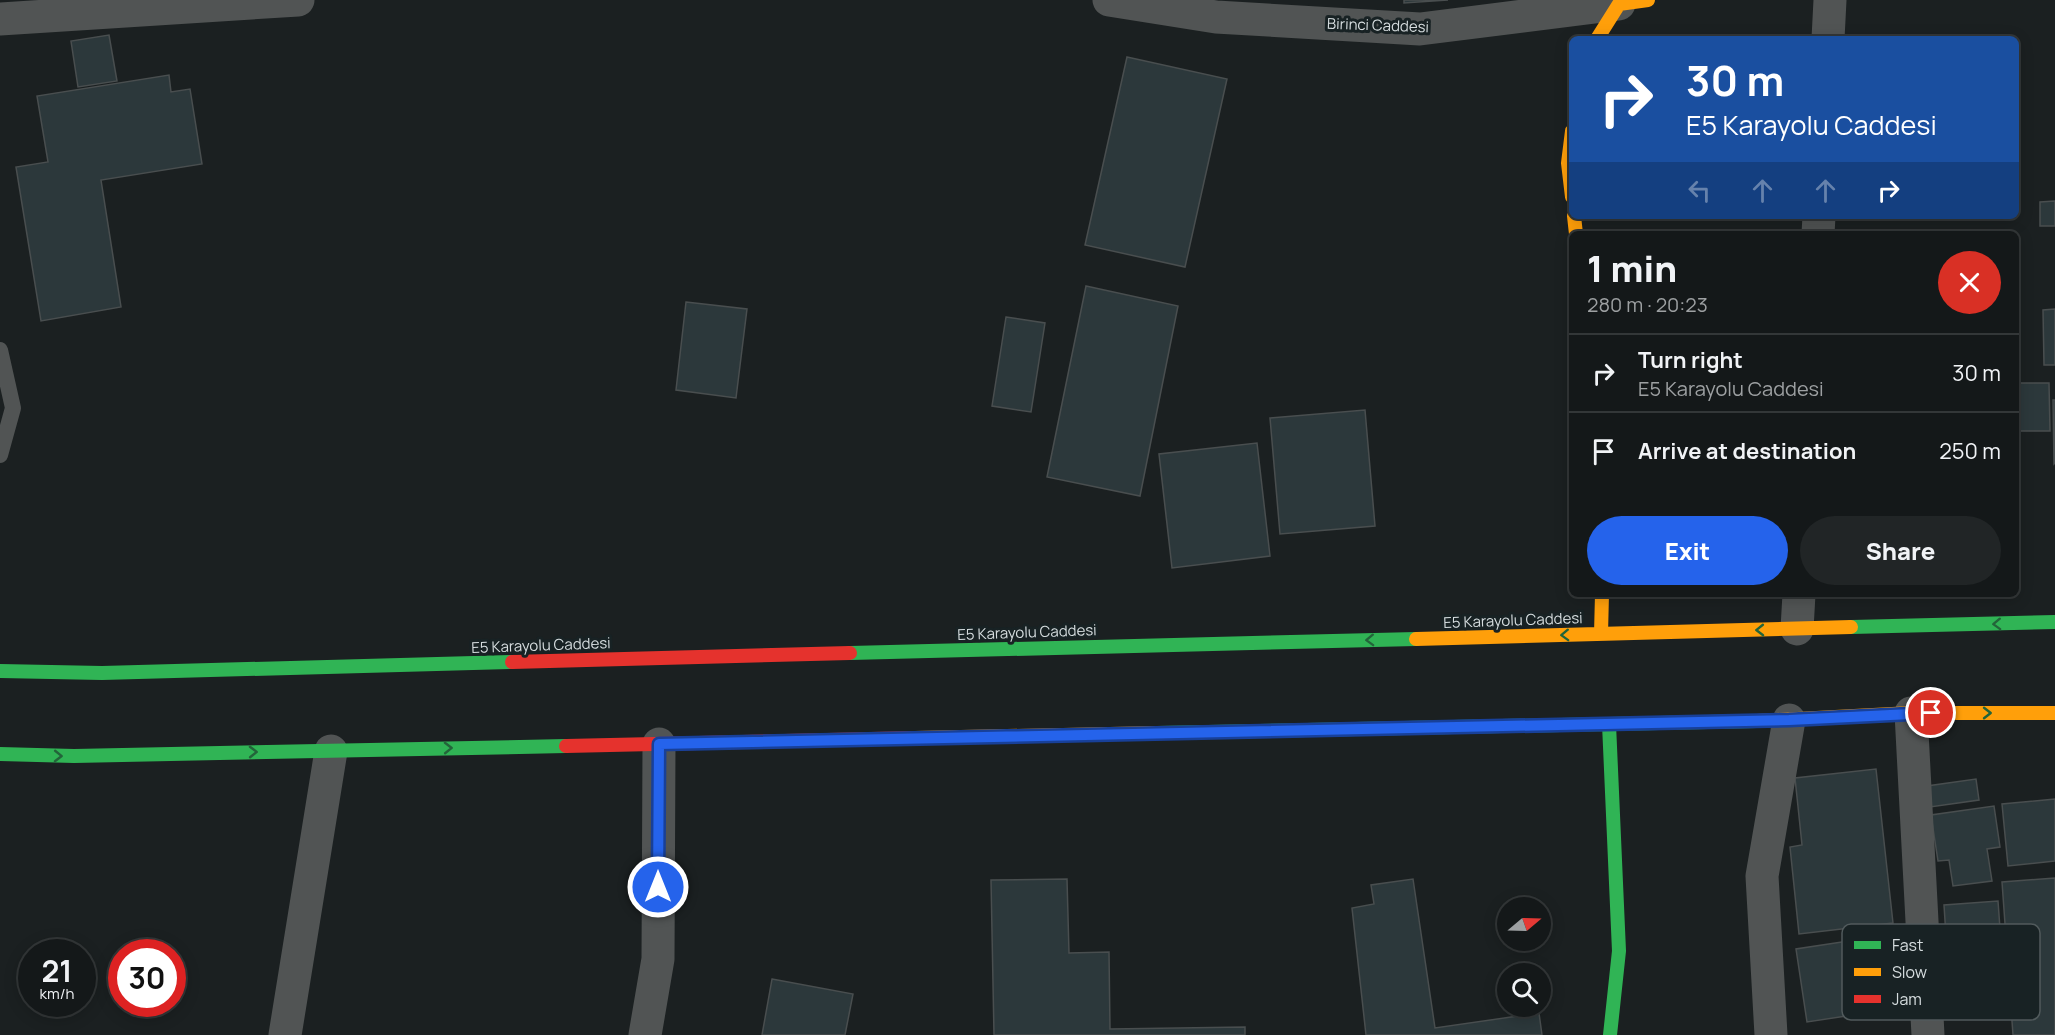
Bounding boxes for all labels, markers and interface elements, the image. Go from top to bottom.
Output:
street label: Birinci Caddesi [1327,13,1429,37]
text: 30 m [1686,51,1784,109]
icon: right [1587,60,1665,138]
text: E5 Karayolu Caddesi [1686,106,1937,143]
icon: left [1683,174,1716,207]
icon: ahead [1746,174,1779,207]
icon: ahead [1809,174,1842,207]
icon: right [1872,174,1905,207]
text: 1 min [1587,244,1677,293]
button: close [1938,251,2001,314]
text: 280 m · 20:23 [1587,291,1708,318]
text: Turn right [1638,345,1743,375]
icon: right [1587,357,1620,390]
text: 30 m [1952,358,2001,388]
text: E5 Karayolu Caddesi [1638,375,1824,402]
icon: arrive [1587,435,1620,468]
text: Arrive at destination [1638,436,1856,466]
text: 250 m [1939,436,2001,466]
button: Exit [1587,516,1788,585]
button: Share [1800,516,2001,585]
street label: E5 Karayolu Caddesi [1443,607,1583,633]
one-way arrow [1992,617,2001,630]
street label: E5 Karayolu Caddesi [957,619,1097,645]
one-way arrow [1755,624,1764,636]
one-way arrow [1560,629,1569,641]
street label: E5 Karayolu Caddesi [471,632,611,658]
one-way arrow [1365,634,1374,646]
pin [1905,687,1956,738]
icon: arrive [1914,696,1947,729]
one-way arrow [1982,707,1991,719]
one-way arrow [444,742,453,754]
one-way arrow [249,746,258,759]
one-way arrow [54,750,63,762]
position arrow [626,855,690,919]
north arrow [1497,897,1551,951]
map controls [1497,897,1551,1017]
legend [1842,924,2040,1020]
text: Fast [1892,934,1923,956]
speed limit sign: 30 [108,939,186,1017]
text: 21 [41,950,73,991]
text: Slow [1892,961,1927,983]
button: search [1497,963,1551,1017]
text: km/h [40,983,74,1004]
text: Jam [1892,988,1922,1010]

